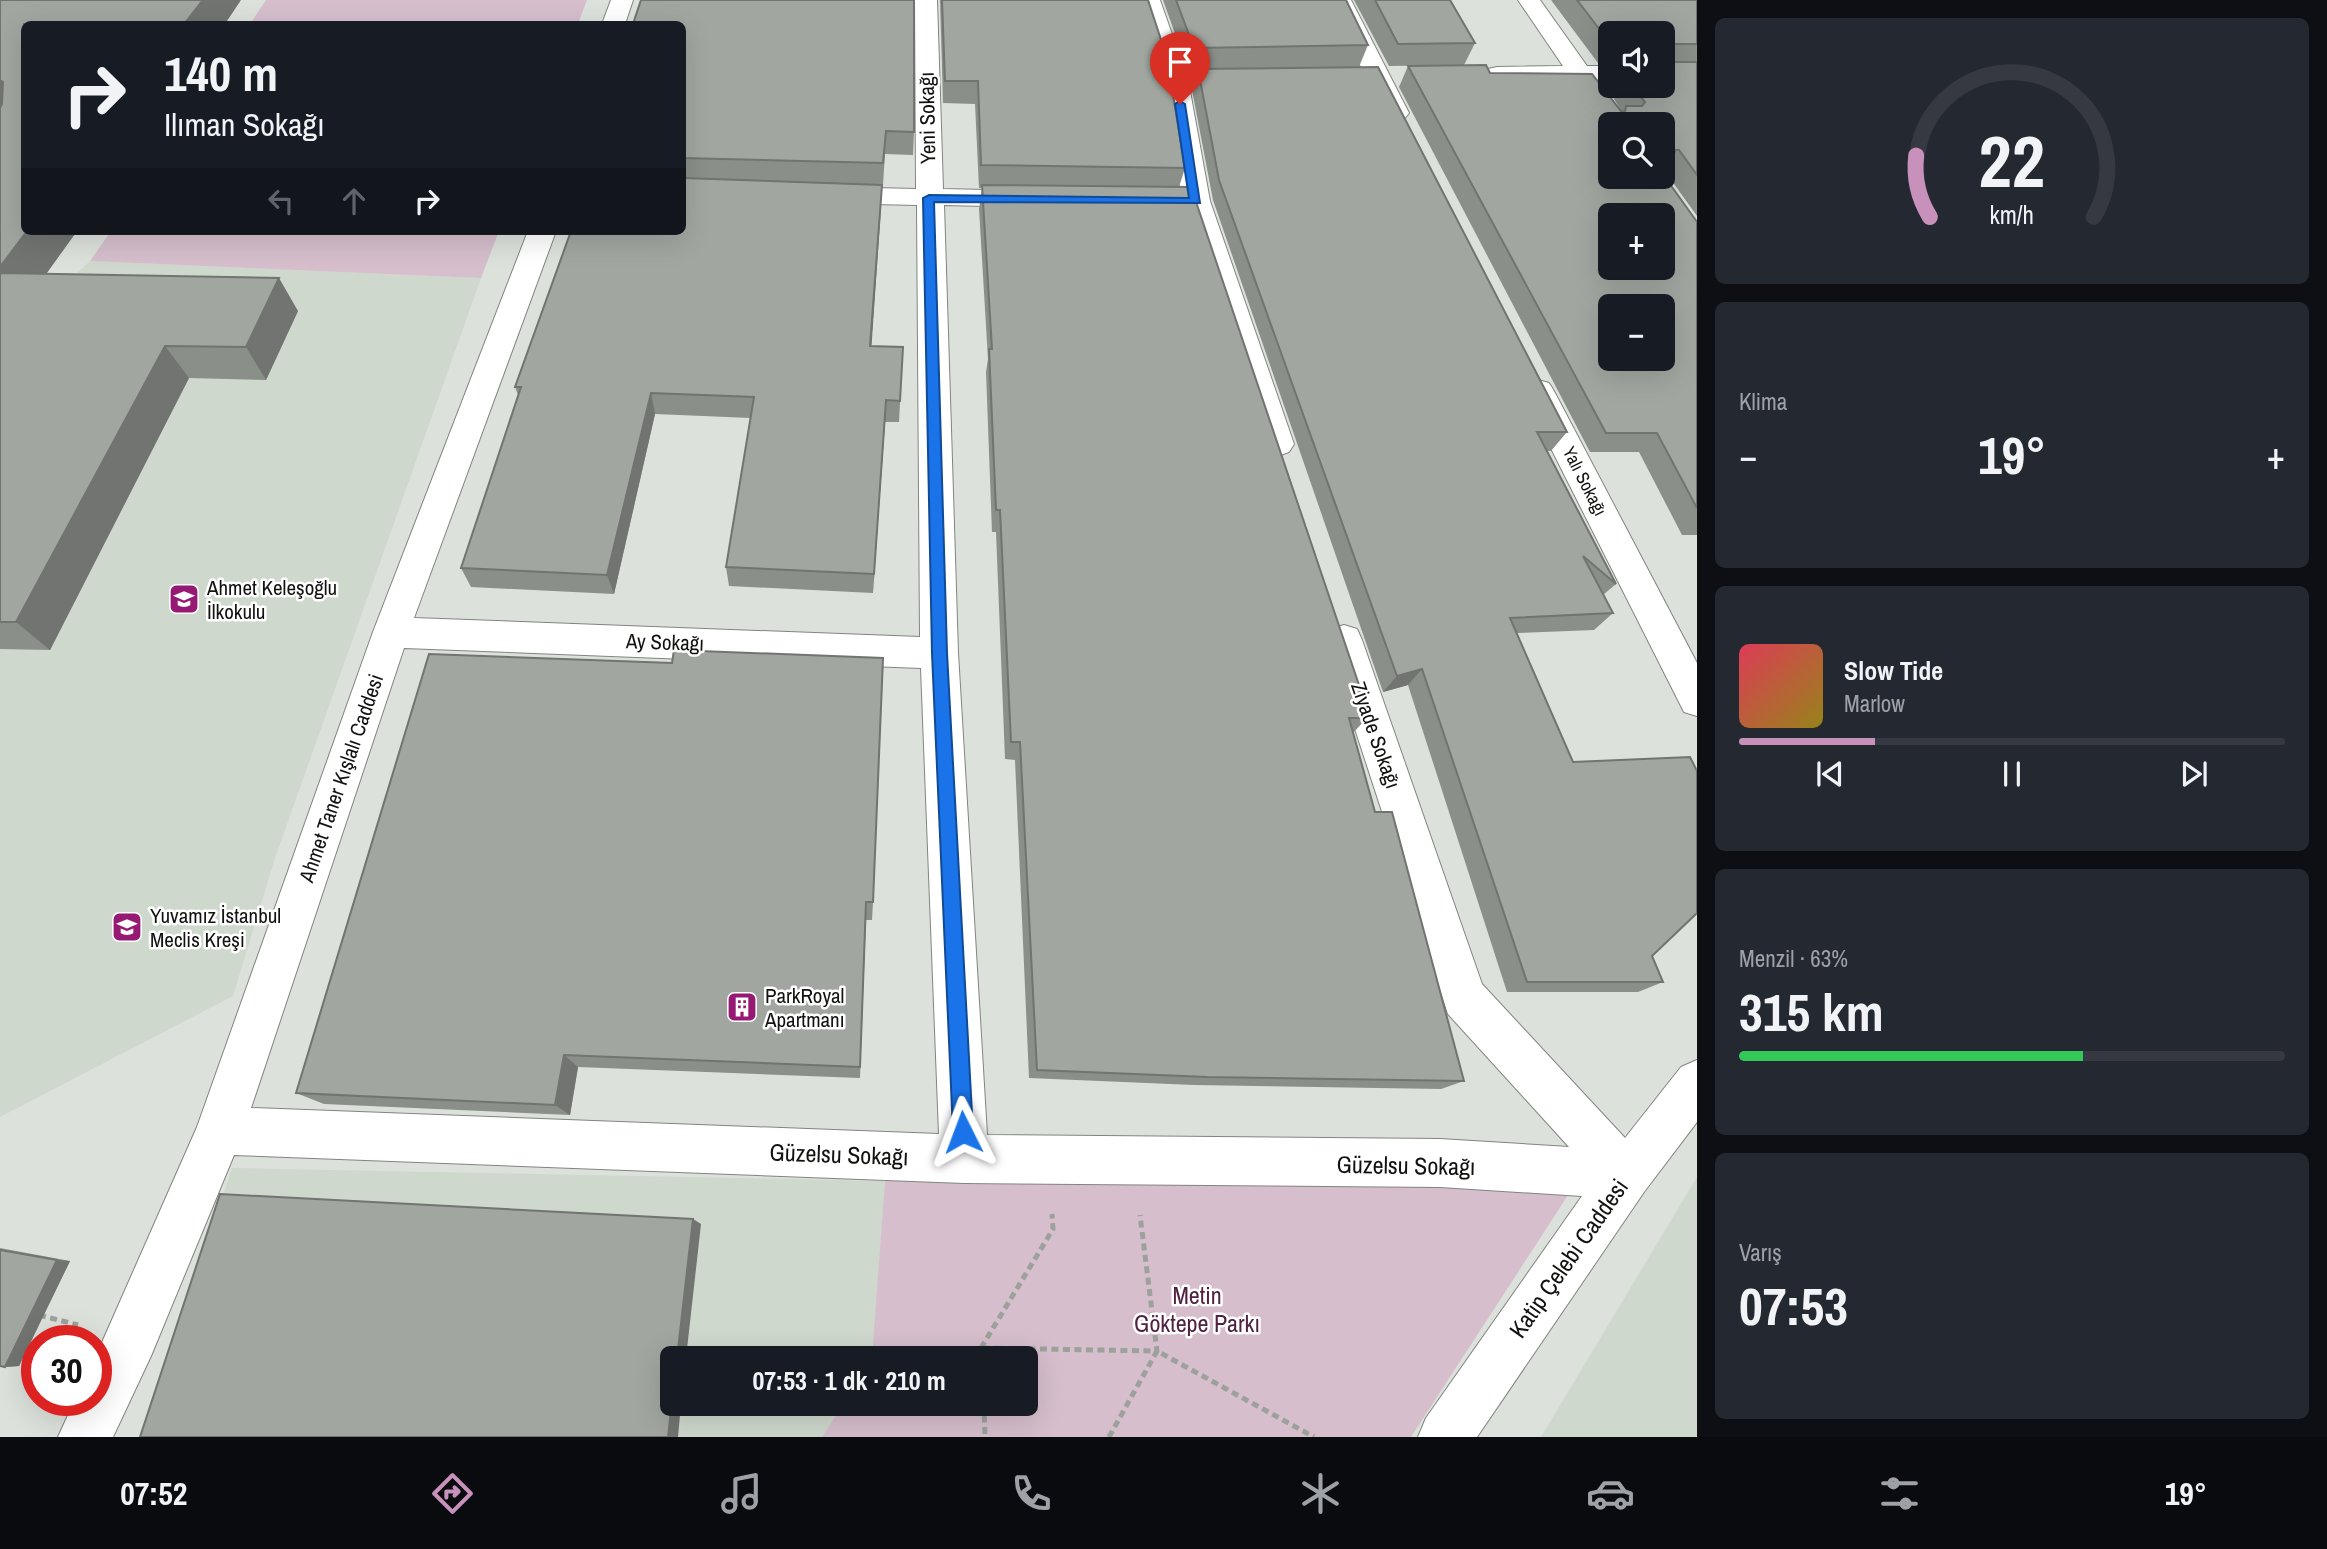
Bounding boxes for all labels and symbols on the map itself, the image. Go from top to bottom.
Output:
pin [1150,32,1210,104]
street label: Yeni Sokağı [912,72,942,164]
street label: Yalı Sokağı [1557,442,1613,520]
place label: Ahmet Keleşoğlu İlkokulu [206,573,337,626]
school or university icon: Ahmet Keleşoğlu İlkokulu [167,582,201,616]
street label: Ay Sokağı [624,626,705,658]
street label: Ahmet Taner Kışlalı Caddesi [291,670,390,887]
street label: Ziyade Sokağı [1344,678,1408,792]
place label: Yuvamız İstanbul Meclis Kreşi [150,901,281,954]
school or university icon: Yuvamız İstanbul Meclis Kreşi [110,910,144,944]
place label: ParkRoyal Apartmanı [764,981,844,1034]
building icon: ParkRoyal Apartmanı [725,990,759,1024]
position arrow [926,1095,1000,1169]
street label: Güzelsu Sokağı [769,1136,909,1172]
street label: Güzelsu Sokağı [1336,1148,1476,1182]
street label: Katip Çelebi Caddesi [1501,1172,1635,1344]
park label: Metin Göktepe Parkı [1134,1279,1260,1339]
speed limit sign: 30 [21,1325,112,1416]

